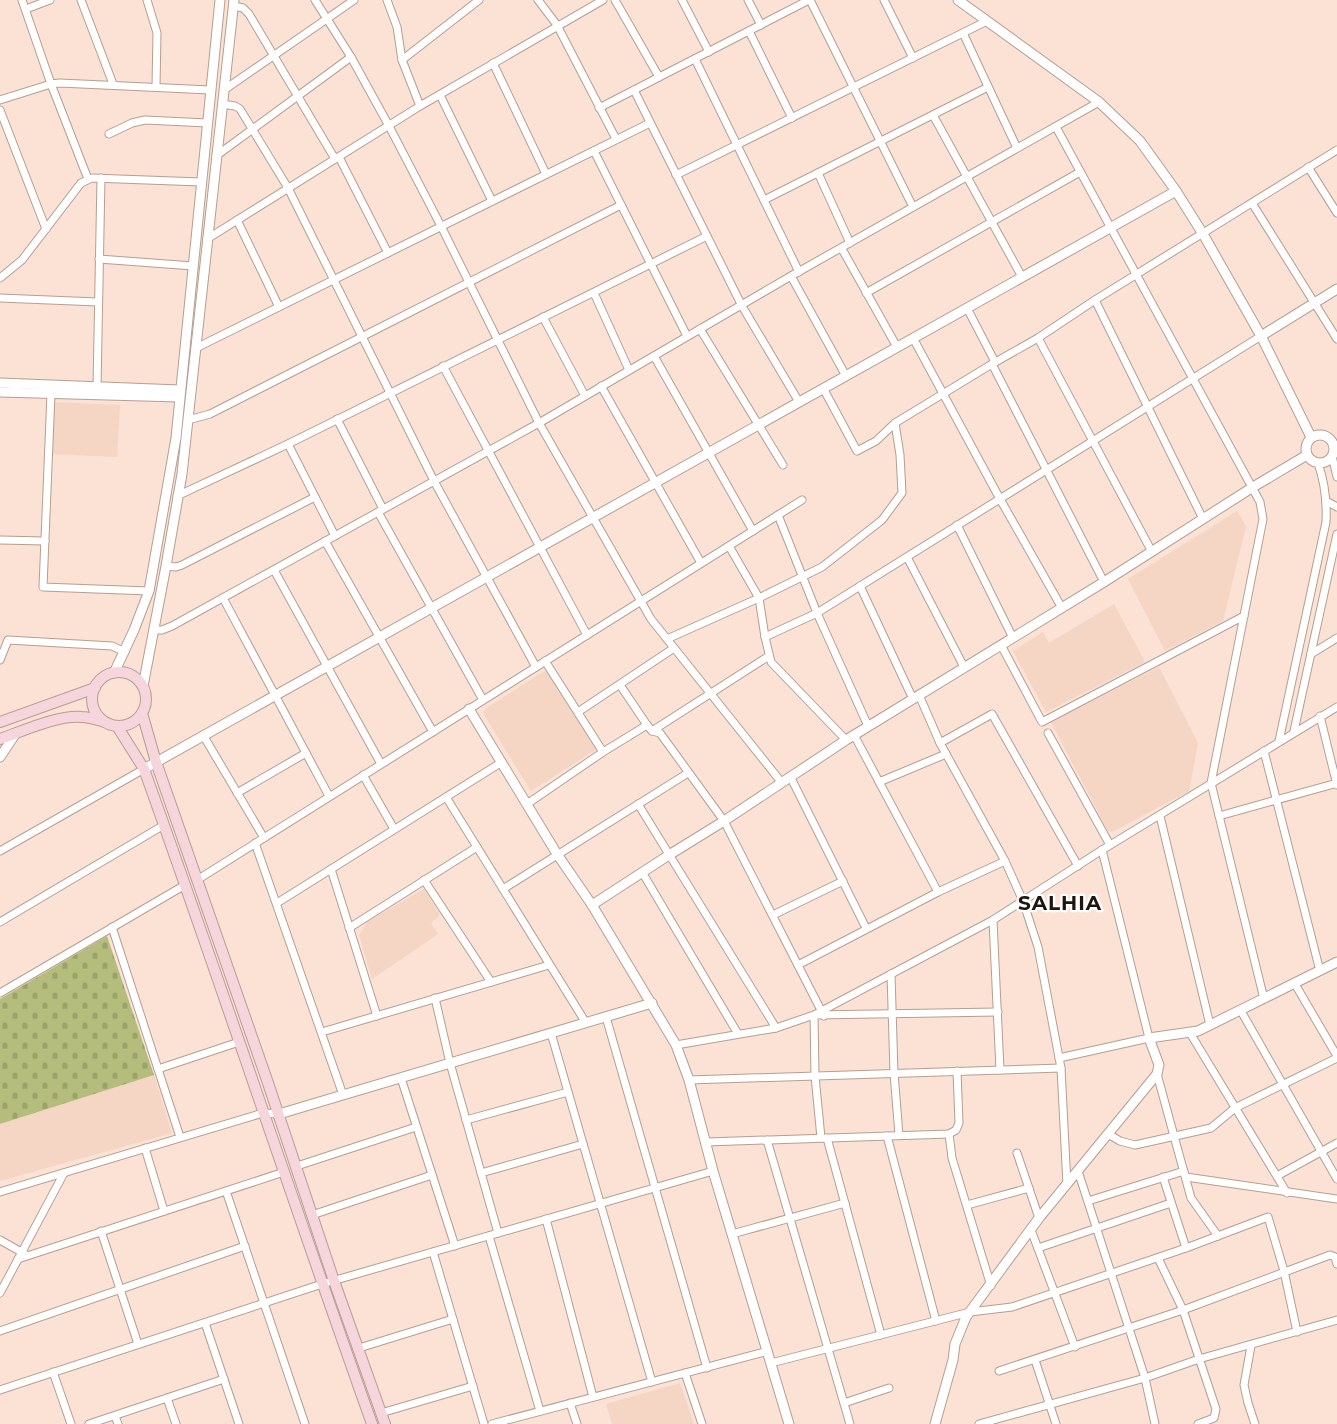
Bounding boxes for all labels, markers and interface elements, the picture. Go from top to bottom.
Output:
district label: SALHIA [1018,891,1102,915]

